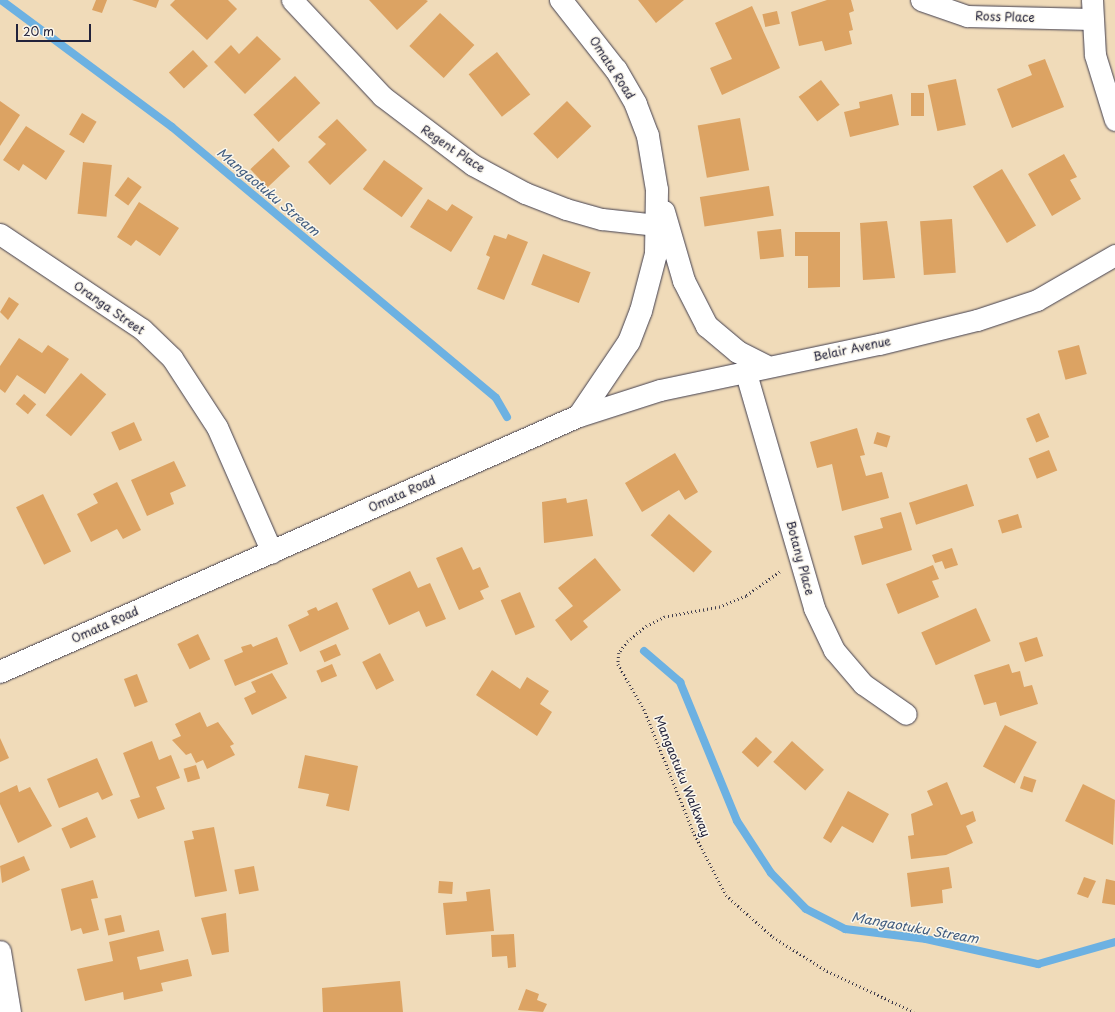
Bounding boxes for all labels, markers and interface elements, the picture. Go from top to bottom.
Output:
street label: Ross Place [975,9,1035,25]
scale bar [18,16,93,42]
text: 20 m [23,22,54,40]
street label: Omata Road [586,33,638,103]
street label: Regent Place [418,122,488,176]
water label: Mangaotuku Stream [214,145,322,239]
street label: Oranga Street [71,278,147,338]
street label: Belair Avenue [812,334,892,364]
street label: Omata Road [366,473,438,515]
street label: Botany Place [783,519,817,597]
street label: Omata Road [69,604,141,646]
street label: Mangaotuku Walkway [651,713,713,839]
water label: Mangaotuku Stream [850,909,980,947]

